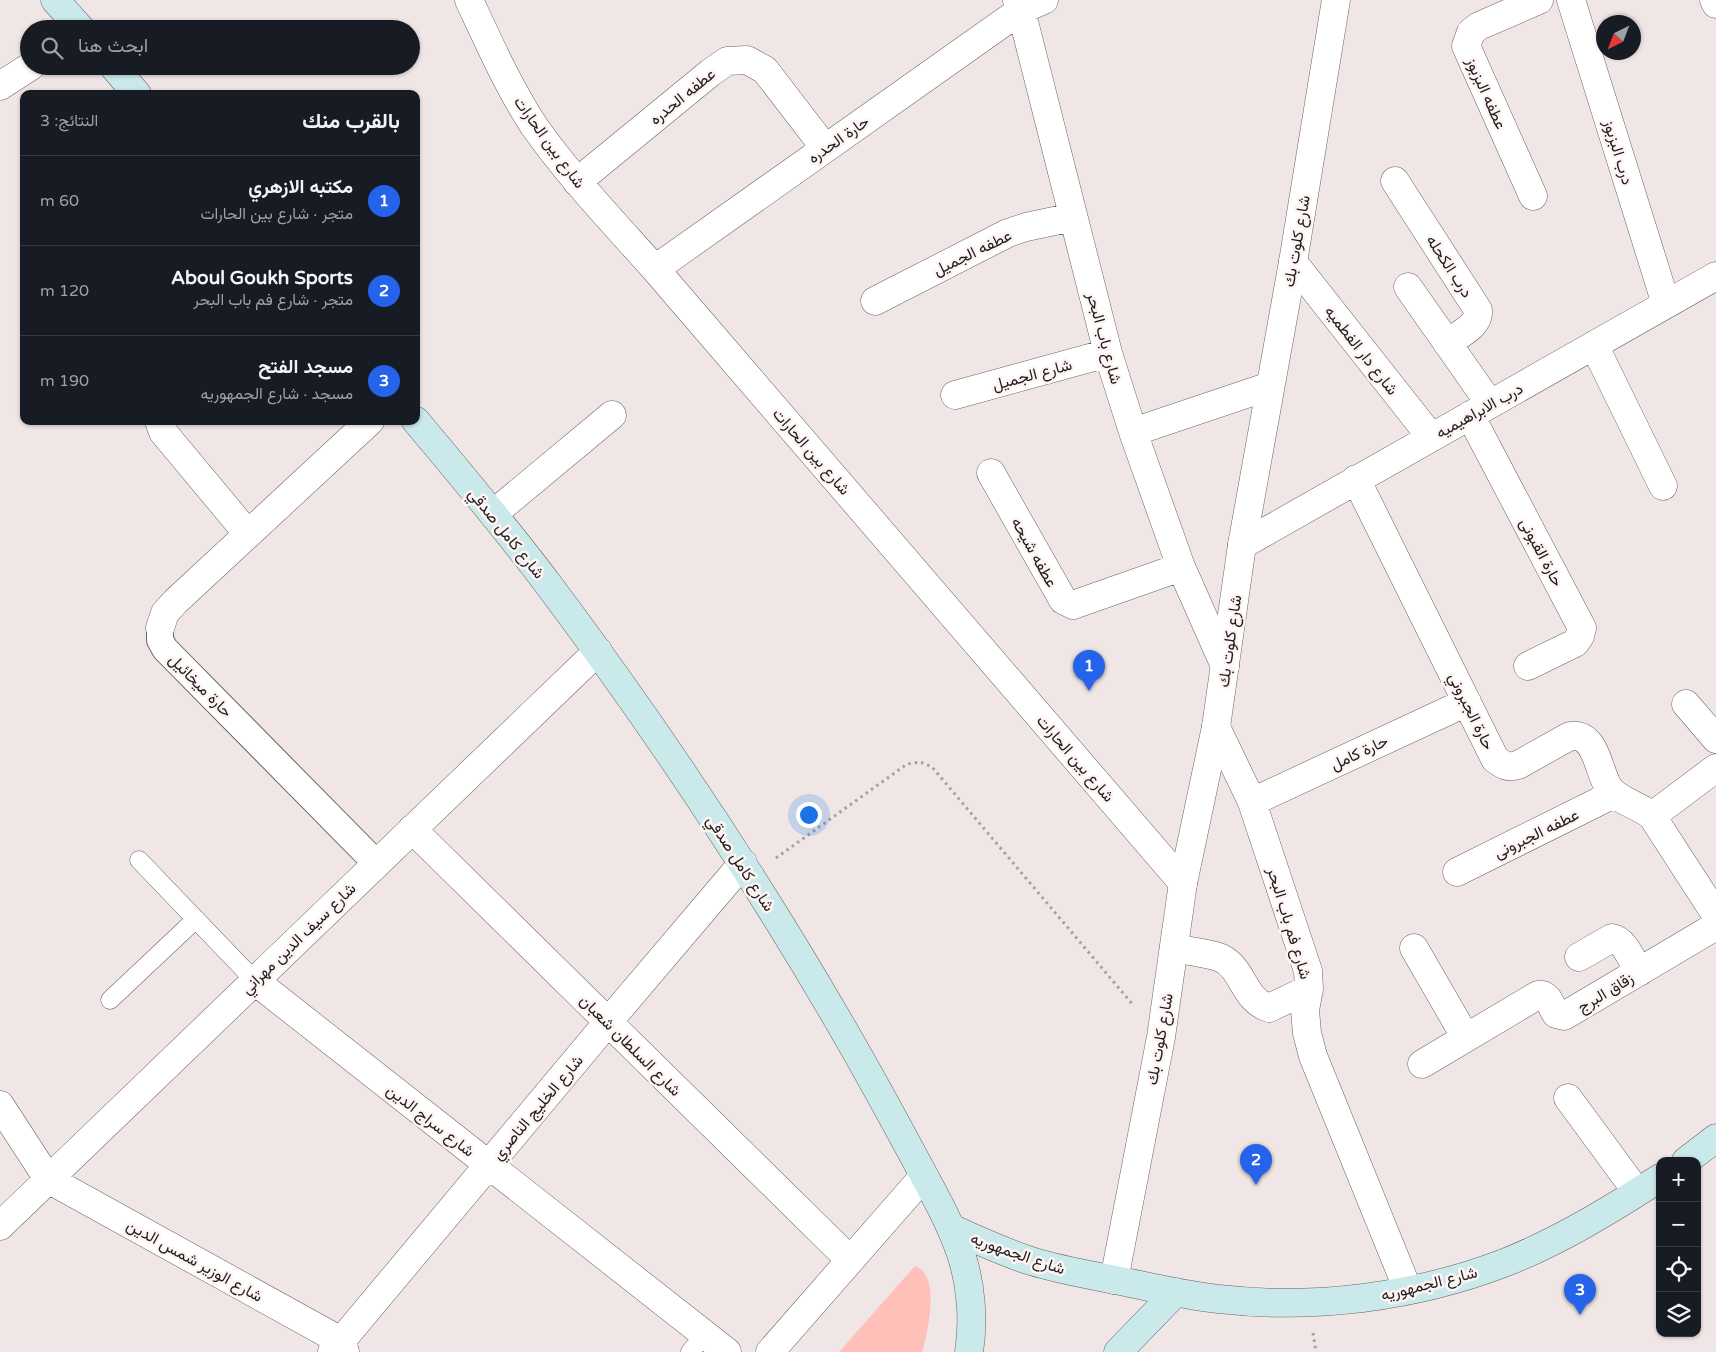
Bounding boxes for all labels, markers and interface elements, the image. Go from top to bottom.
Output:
north arrow [1596,15,1641,60]
search box [20,20,420,75]
icon: search [38,34,66,62]
text: ابحث هنا [78,35,148,57]
street label: عطفه البزبوز [1461,53,1511,132]
street label: عطفه الحدره [646,64,720,129]
street label: شارع بين الحارات [508,93,589,193]
text: بالقرب منك [302,109,400,134]
text: النتائج: 3 [40,111,98,131]
street label: حارة الحدره [804,111,873,168]
street label: درب البزبوز [1598,116,1637,187]
text: مكتبه الازهري [248,176,353,198]
text: 60 m [40,191,79,211]
text: 1 [379,191,389,211]
street label: شارع كلوت بك [1279,194,1316,289]
text: متجر · شارع بين الحارات [201,204,353,224]
street label: عطفه الجميل [930,225,1015,281]
street label: درب الكحله [1421,231,1477,302]
text: Aboul Goukh Sports [171,267,353,289]
text: 120 m [40,281,89,301]
text: 2 [379,281,389,301]
street label: شارع باب البحر [1081,289,1126,387]
text: متجر · شارع فم باب البحر [193,290,353,310]
street label: شارع دار الفطميه [1319,302,1402,400]
street label: شارع الجميل [990,355,1075,396]
text: مسجد الفتح [258,356,353,378]
text: 190 m [40,371,89,391]
text: 3 [379,371,389,391]
street label: درب الابراهيميه [1432,379,1527,443]
text: مسجد · شارع الجمهوريه [200,384,353,404]
street label: شارع بين الحارات [767,404,854,500]
street label: شارع كامل صدقي [461,484,549,585]
street label: عطفه شيحه [1007,514,1062,591]
street label: حارة القبونى [1515,515,1568,590]
street label: شارع كلوت بك [1214,594,1247,689]
street label: حارة ميخائيل [164,650,237,722]
pin: 1 [1073,650,1105,691]
street label: حارة الجبروني [1441,670,1499,755]
street label: شارع بين الحارات [1031,711,1118,807]
street label: حارة كامل [1327,731,1392,775]
your location [796,802,822,828]
street label: عطفه الجبرونى [1491,805,1582,863]
street label: شارع كامل صدقي [699,812,779,917]
street label: شارع فم باب البحر [1261,864,1316,982]
street label: شارع سيف الدين مهراني [237,879,362,1001]
street label: زقاق البرج [1574,968,1638,1018]
street label: شارع السلطان شعبان [575,991,685,1101]
street label: شارع كلوت بك [1142,992,1179,1087]
street label: شارع الخليج الناصري [488,1051,590,1166]
street label: شارع سراج الدين [382,1080,479,1162]
pin: 2 [1240,1144,1272,1185]
map controls [1656,1157,1701,1337]
button: + [1656,1157,1701,1202]
button: − [1656,1202,1701,1247]
street label: شارع الوزير شمس الدين [122,1215,266,1308]
street label: شارع الجمهوريه [967,1228,1068,1280]
button: locate [1656,1247,1701,1292]
street label: شارع الجمهوريه [1379,1262,1480,1307]
pin: 3 [1564,1274,1596,1315]
button: layers [1656,1292,1701,1337]

